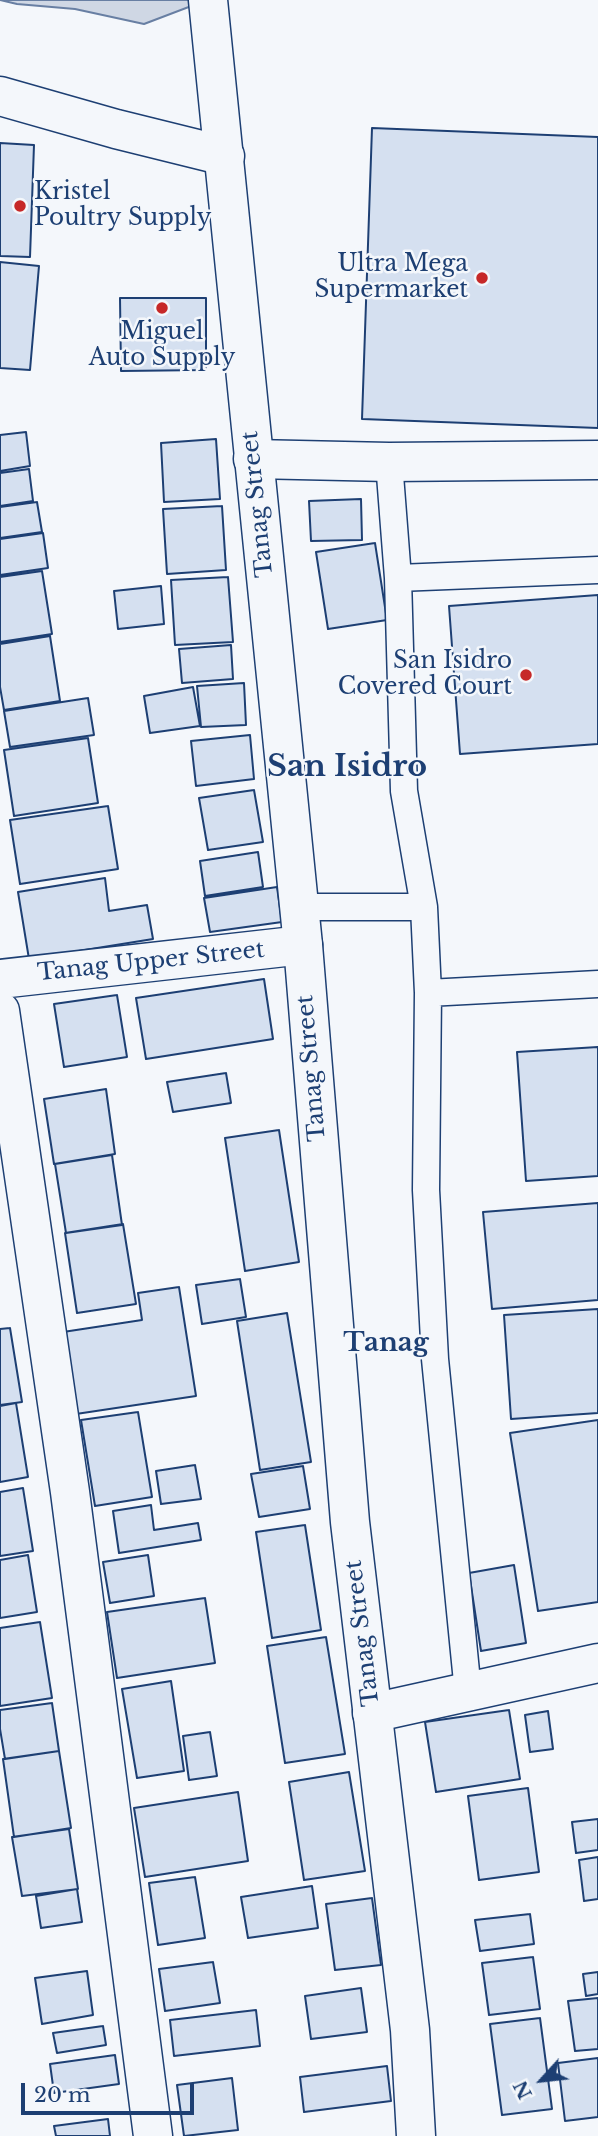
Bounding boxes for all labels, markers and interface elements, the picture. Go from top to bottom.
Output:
place label: Kristel Poultry Supply [34,179,212,233]
marker: Kristel Poultry Supply [12,198,28,214]
place label: Ultra Mega Supermarket [314,251,468,305]
marker: Ultra Mega Supermarket [474,270,490,286]
marker: Miguel Auto Supply [154,300,170,316]
place label: Miguel Auto Supply [89,319,235,373]
street label: Tanag Street [237,429,279,579]
place label: San Isidro Covered Court [338,648,512,702]
marker: San Isidro Covered Court [518,667,534,683]
district label: San Isidro [267,750,427,786]
street label: Tanag Upper Street [36,936,266,988]
street label: Tanag Street [292,994,332,1142]
district label: Tanag [343,1328,429,1360]
street label: Tanag Street [340,1558,386,1708]
north arrow [507,2045,577,2115]
scale bar [24,2070,198,2114]
text: N [509,2077,537,2103]
text: 20 m [34,2082,91,2108]

